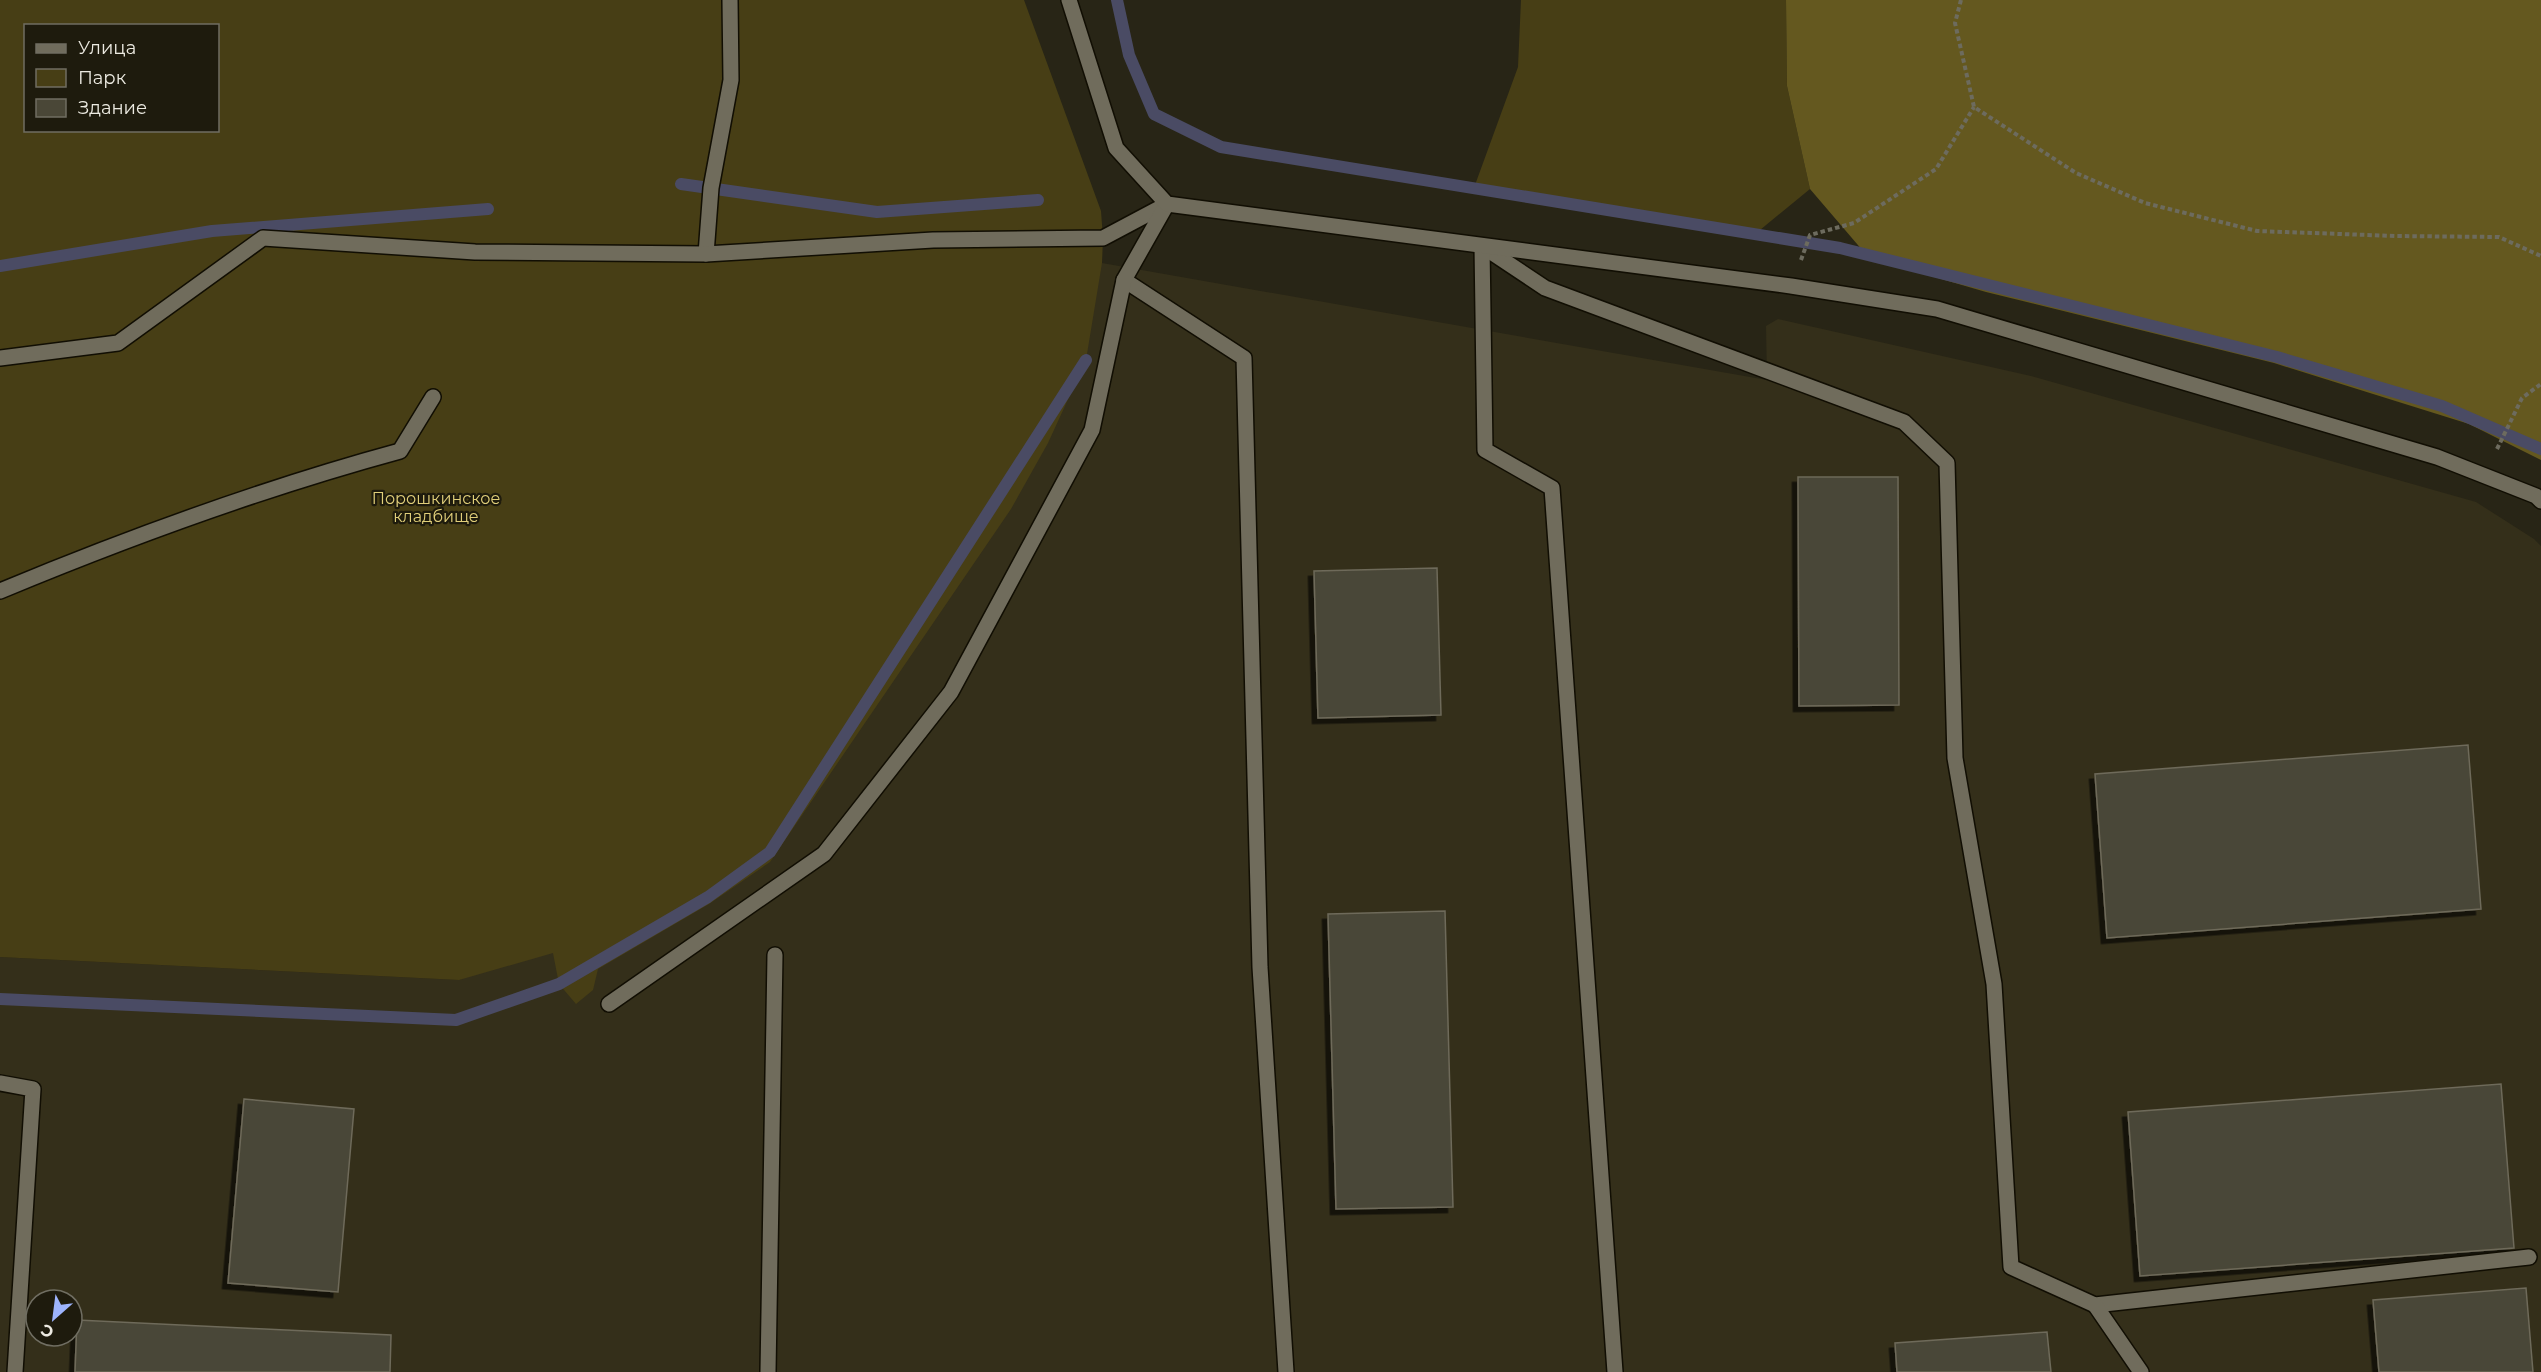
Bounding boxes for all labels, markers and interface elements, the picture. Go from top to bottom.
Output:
legend [24,24,219,132]
text: Улица [78,37,136,59]
text: Парк [78,67,127,89]
text: Здание [78,97,147,119]
park label: Порошкинское кладбище [372,489,500,526]
north arrow [24,1288,84,1348]
text: С [37,1320,57,1342]

